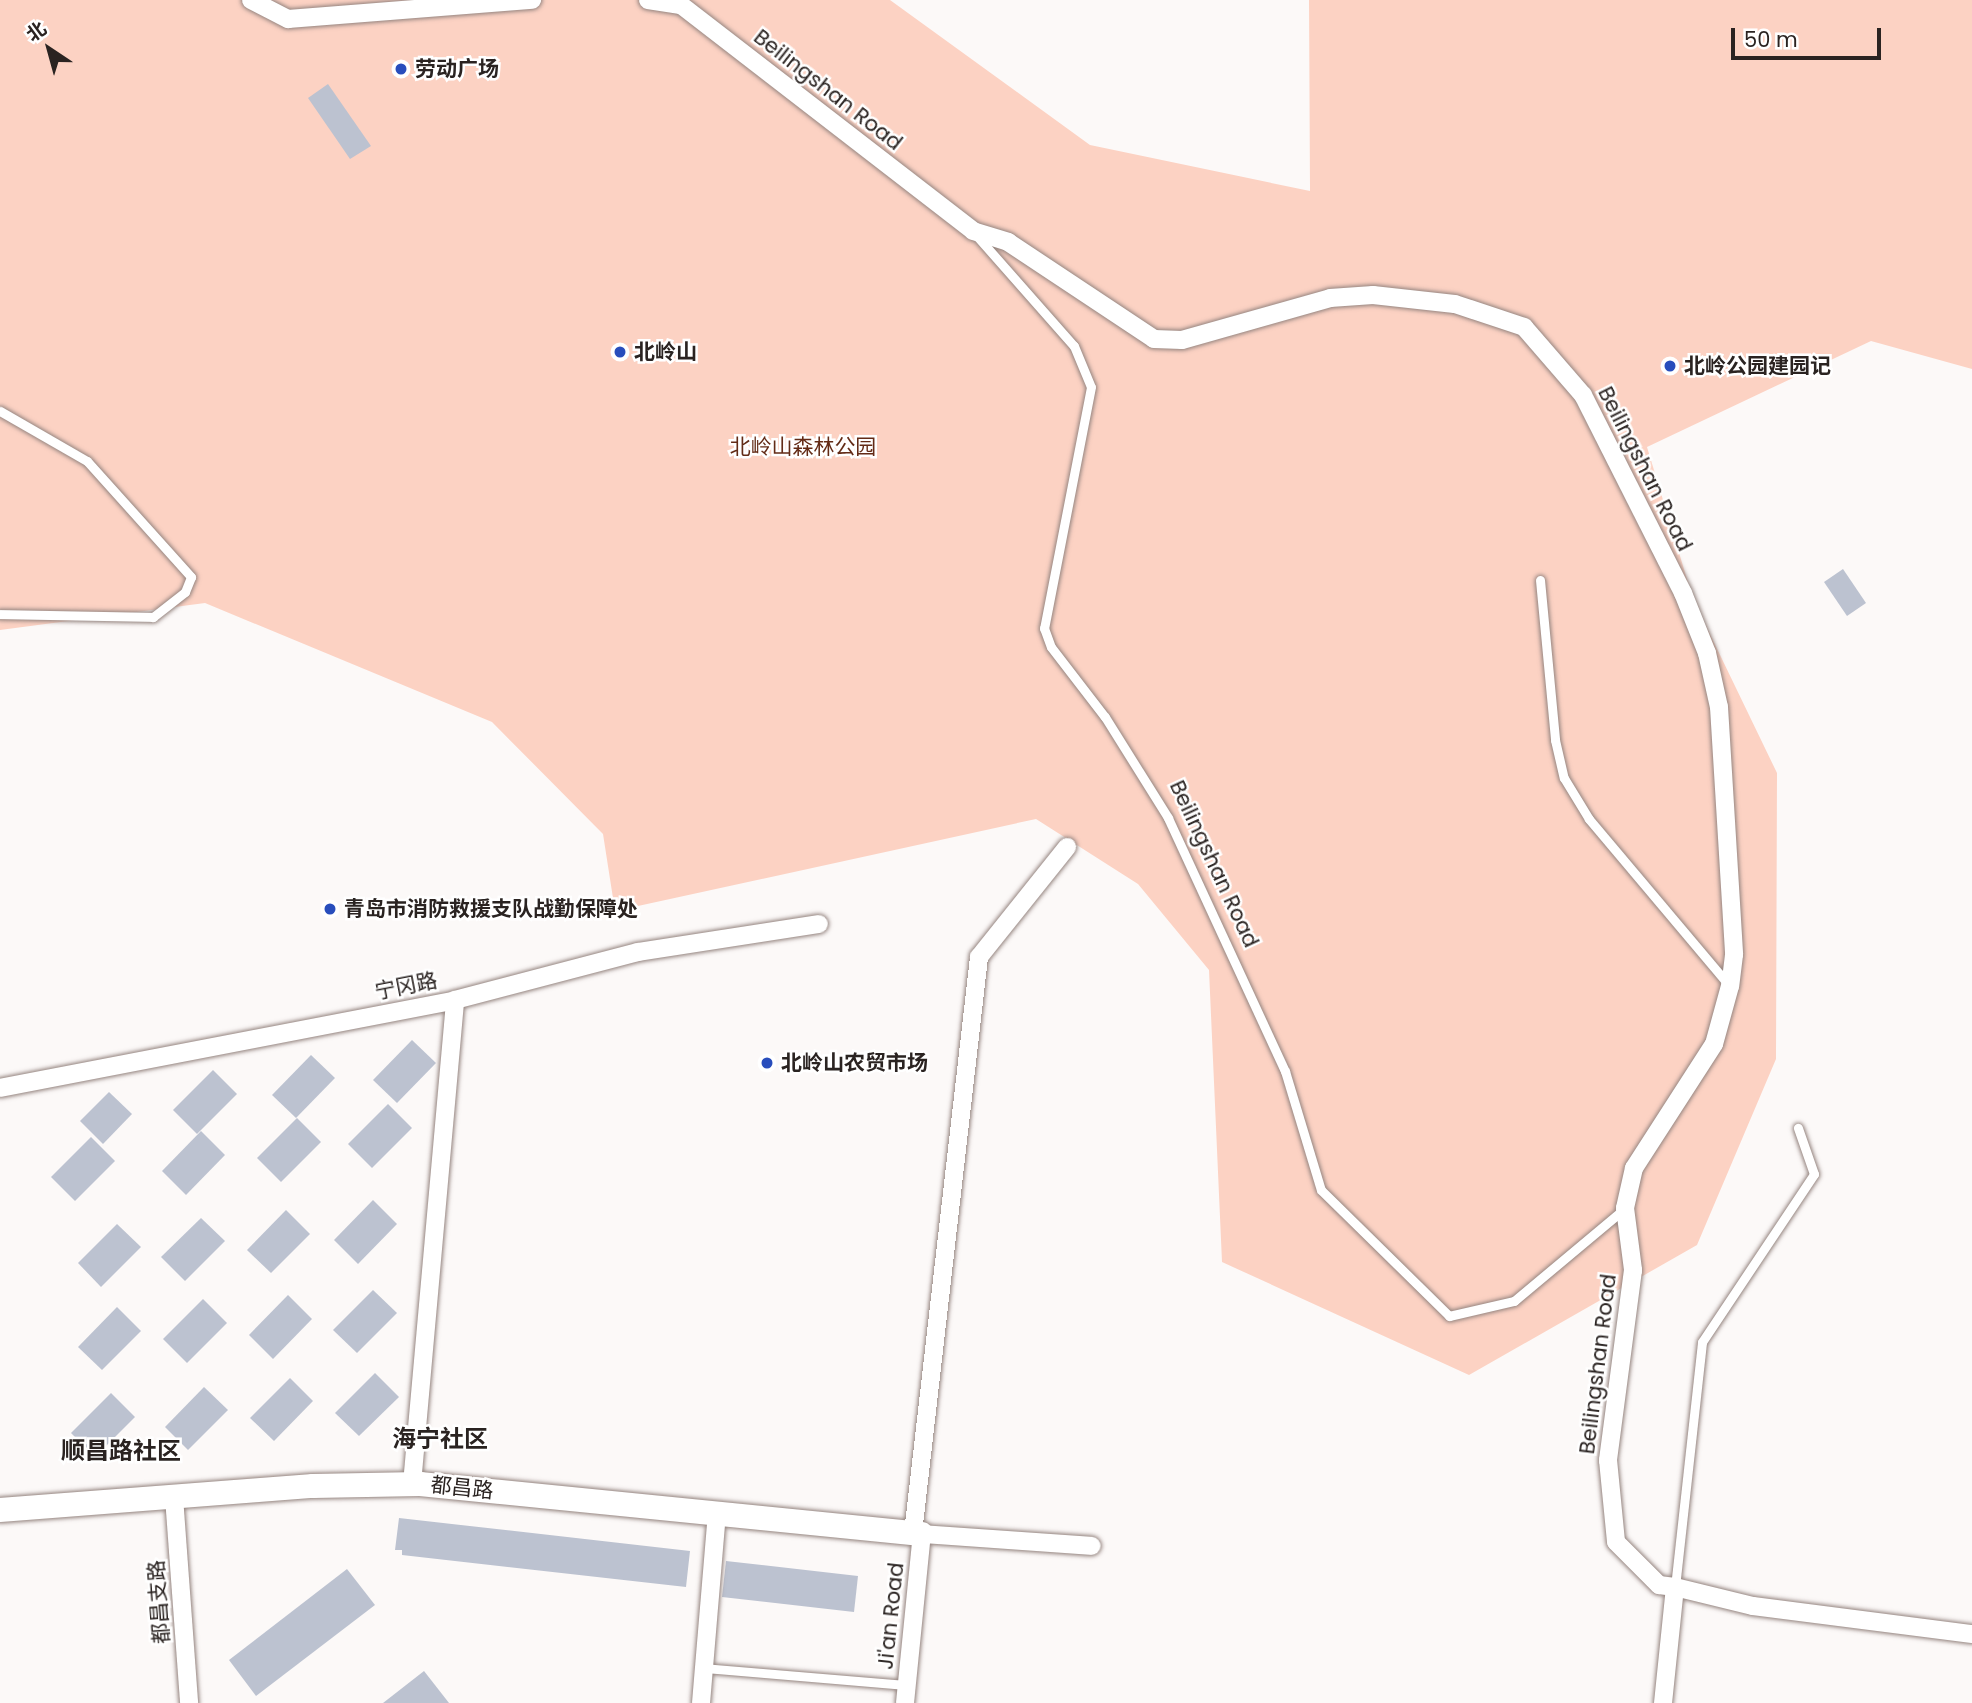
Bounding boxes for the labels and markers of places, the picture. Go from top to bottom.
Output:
place label: 劳动广场 [415,56,499,82]
marker: 劳动广场 [393,61,409,77]
place label: 北岭山 [634,339,697,365]
marker: 北岭山 [612,344,628,360]
place label: 北岭公园建园记 [1684,353,1831,379]
marker: 北岭公园建园记 [1662,358,1678,374]
place label: 青岛市消防救援支队战勤保障处 [344,896,638,922]
marker: 青岛市消防救援支队战勤保障处 [322,901,338,917]
place label: 北岭山农贸市场 [781,1050,928,1076]
marker: 北岭山农贸市场 [759,1055,775,1071]

